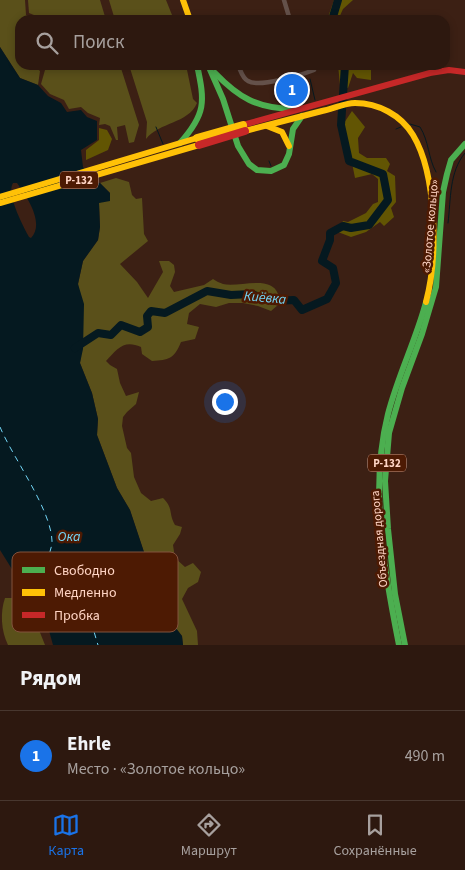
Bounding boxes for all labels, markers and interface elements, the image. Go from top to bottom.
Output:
search box [15,15,450,70]
icon: search [33,29,61,57]
text: Поиск [73,29,124,56]
pin: 1 [276,71,308,109]
road number: Р-132 [60,172,98,188]
street label: «Золотое кольцо» [418,178,443,274]
water label: Киёвка [243,286,287,310]
your location [212,389,238,415]
road number: Р-132 [368,454,406,472]
street label: Объездная дорога [367,490,392,588]
water label: Ока [58,527,81,547]
legend [12,552,178,632]
text: Свободно [54,561,115,581]
text: Медленно [54,583,117,603]
text: Пробка [54,606,100,626]
text: Рядом [20,663,81,693]
text: Ehrle [67,731,111,758]
text: 1 [32,745,40,767]
text: 490 m [405,745,445,767]
text: Место · «Золотое кольцо» [67,758,245,780]
tab: Карта [48,811,84,861]
tab: Маршрут [181,811,237,861]
tab: Сохранённые [334,811,417,861]

